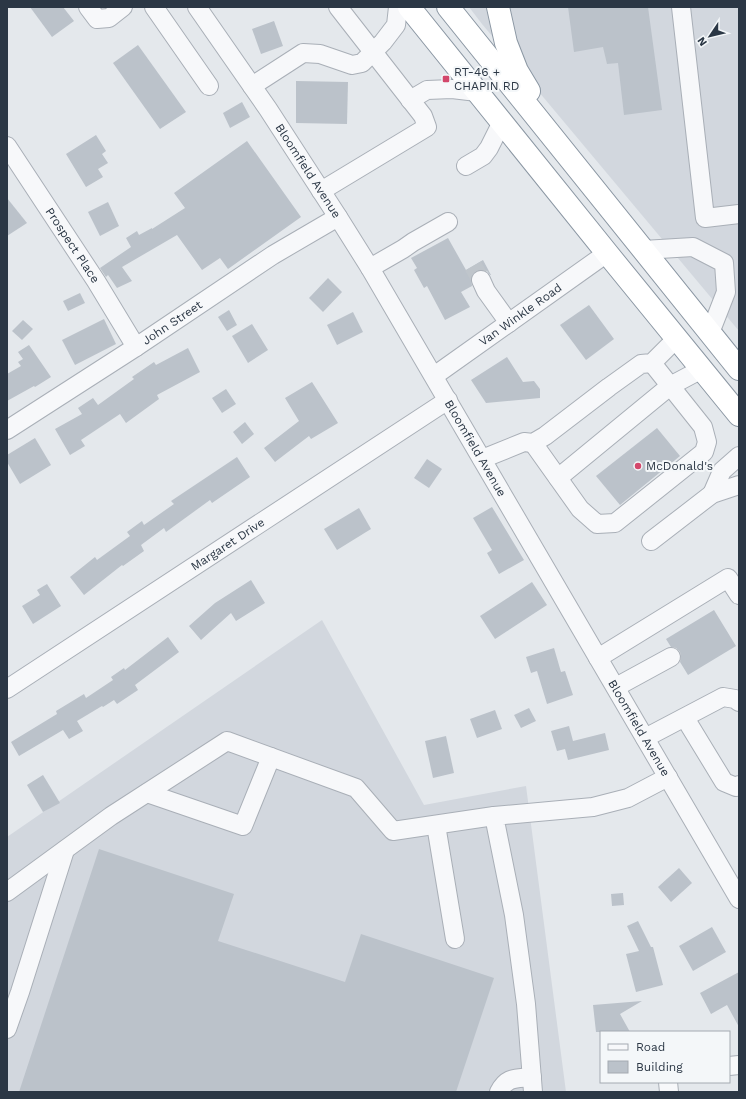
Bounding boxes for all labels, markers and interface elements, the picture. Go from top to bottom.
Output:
north arrow [690,16,730,56]
text: N [695,34,710,49]
place label: RT-46 + CHAPIN RD [454,65,519,93]
marker: RT-46 + CHAPIN RD [441,74,451,84]
street label: Bloomfield Avenue [272,121,344,221]
street label: Prospect Place [43,205,102,286]
street label: Van Winkle Road [476,280,564,349]
street label: John Street [140,298,205,348]
street label: Bloomfield Avenue [442,397,509,499]
place label: McDonald's [646,459,713,473]
marker: McDonald's [633,461,643,471]
street label: Margaret Drive [188,515,267,574]
street label: Bloomfield Avenue [605,677,673,779]
legend [600,1031,730,1083]
text: Road [636,1040,665,1054]
text: Building [636,1060,683,1074]

